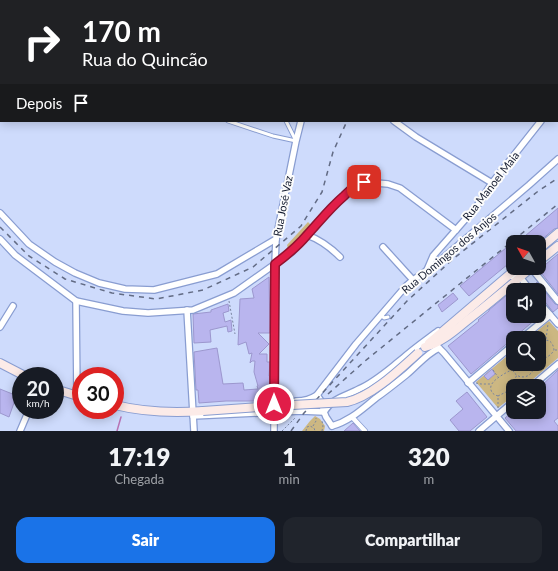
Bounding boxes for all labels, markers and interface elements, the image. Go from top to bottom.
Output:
text: 170 m [82,14,161,48]
icon: right [16,16,68,68]
text: Rua do Quincão [82,48,208,70]
icon: arrive [70,92,92,114]
text: Depois [16,94,62,112]
street label: Rua Manoel Maia [460,149,522,223]
pin [347,165,381,199]
icon: arrive [353,171,375,193]
street label: Rua José Vaz [270,174,295,237]
street label: Rua Domingos dos Anjos [399,209,499,296]
north arrow [506,235,546,275]
map controls [506,235,546,419]
button: sound [506,283,546,323]
button: search [506,331,546,371]
speed limit sign: 30 [72,367,124,419]
text: 20 [26,376,50,400]
button: layers [506,379,546,419]
position arrow [253,383,295,425]
text: km/h [26,397,50,409]
text: 17:19 [108,442,170,471]
text: 1 [282,442,296,471]
text: 320 [408,442,450,471]
text: Chegada [114,471,164,487]
text: min [279,471,300,487]
text: m [423,471,434,487]
button: Sair [16,517,275,563]
button: Compartilhar [283,517,542,563]

